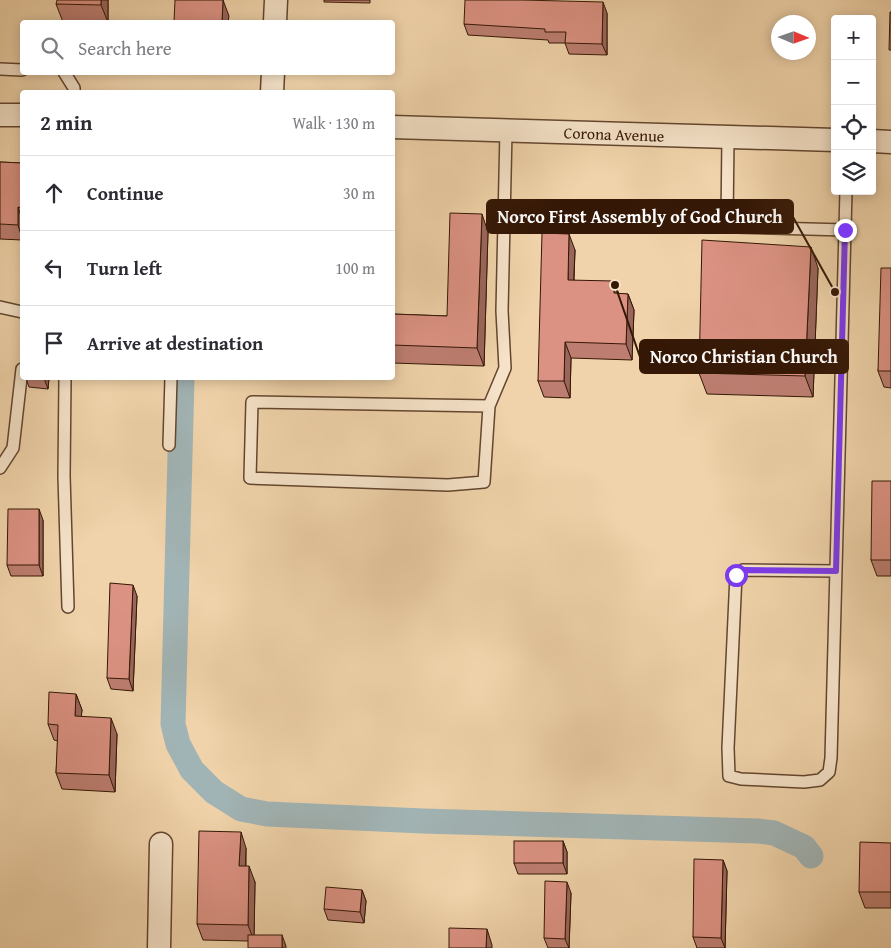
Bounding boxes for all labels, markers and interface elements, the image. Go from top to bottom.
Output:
north arrow [771,15,816,60]
map controls [831,15,876,195]
button: + [831,15,876,60]
search box [20,20,395,75]
icon: search [38,34,66,62]
text: Search here [78,34,172,62]
button: − [831,60,876,105]
button: locate [831,105,876,150]
text: 2 min [40,107,92,138]
text: Walk · 130 m [292,111,375,135]
street label: Corona Avenue [563,120,665,148]
button: layers [831,150,876,195]
icon: ahead [40,179,68,207]
text: Continue [87,179,164,207]
text: 30 m [343,181,375,205]
callout: Norco First Assembly of God Church [487,200,793,233]
text: Norco First Assembly of God Church [497,203,783,230]
route end [834,219,857,242]
icon: left [40,254,68,282]
text: Turn left [87,254,162,282]
text: 100 m [335,256,375,280]
icon: arrive [40,329,68,357]
text: Arrive at destination [87,329,263,357]
callout: Norco Christian Church [640,340,848,373]
text: Norco Christian Church [650,343,838,370]
route start [725,564,748,587]

